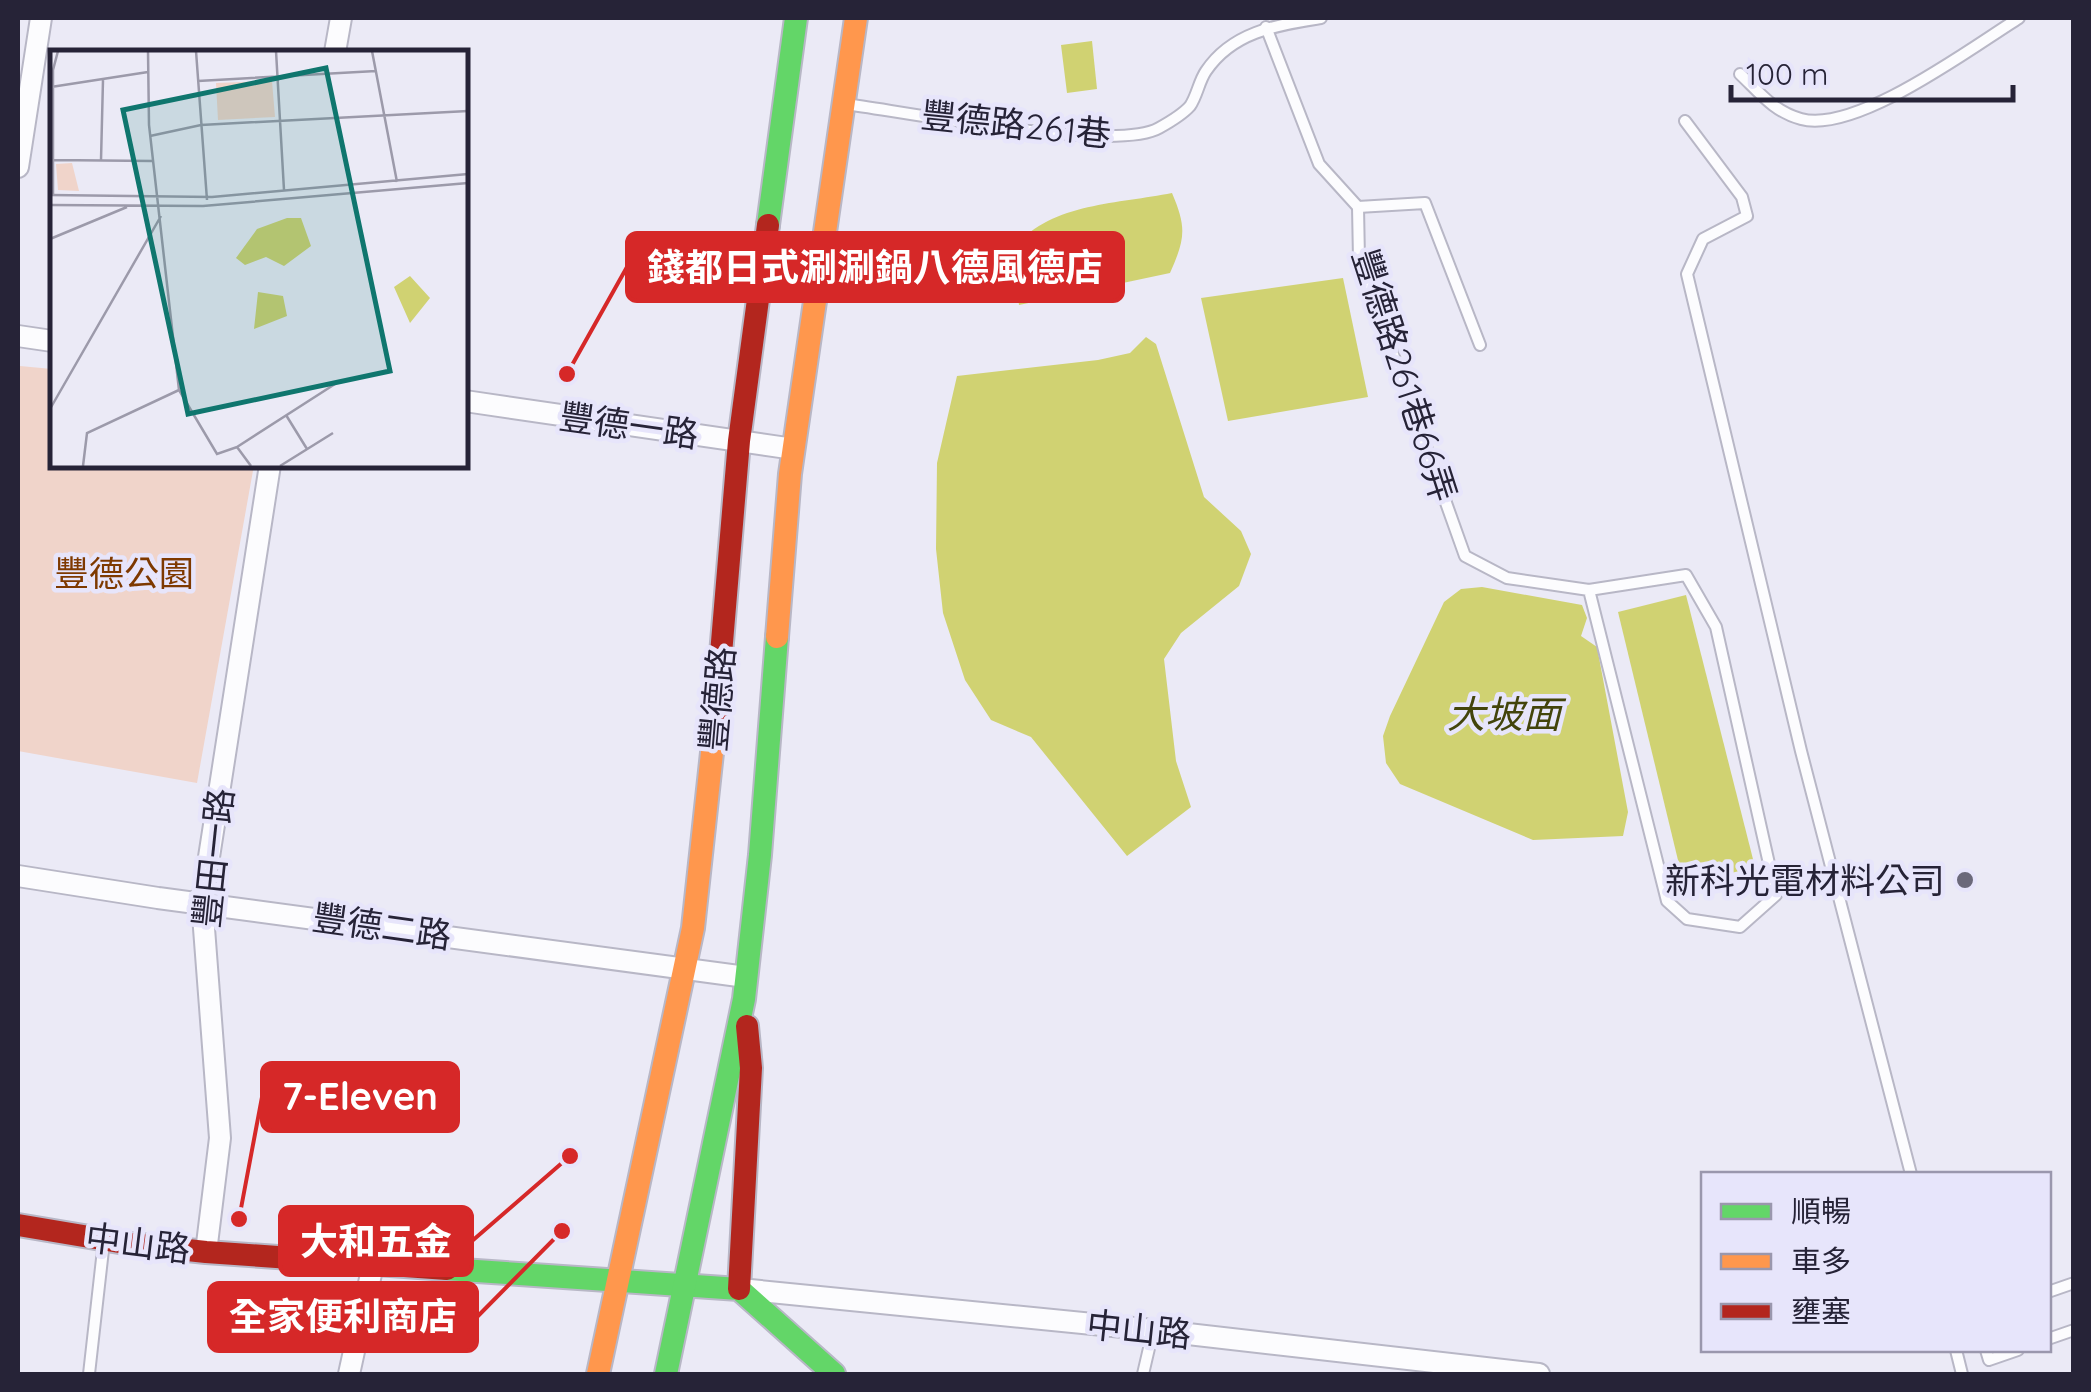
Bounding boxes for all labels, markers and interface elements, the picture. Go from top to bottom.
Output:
scale bar [1731,40,2014,102]
inset map [50,50,468,468]
text: 100 m [1746,55,1828,93]
street label: 豐德路261巷 [919,92,1113,156]
callout: 錢都日式涮涮鍋八德風德店 [627,233,1123,301]
text: 錢都日式涮涮鍋八德風德店 [647,243,1103,291]
street label: 豐德路261巷66弄 [1343,243,1467,507]
street label: 豐德一路 [557,393,701,457]
park label: 豐德公園 [54,551,194,595]
street label: 豐德路 [691,645,743,753]
water label: 大坡面 [1447,690,1567,738]
street label: 豐田一路 [184,786,242,930]
place label: 新科光電材料公司 [1665,858,1945,902]
marker: 新科光電材料公司 [1954,869,1976,891]
street label: 豐德二路 [310,894,454,958]
callout: 7-Eleven [262,1063,458,1131]
text: 7-Eleven [282,1072,438,1120]
legend [1701,1172,2051,1352]
text: 順暢 [1791,1192,1851,1230]
callout: 大和五金 [280,1207,472,1275]
street label: 中山路 [83,1215,193,1271]
text: 大和五金 [300,1217,452,1265]
text: 車多 [1791,1242,1851,1280]
callout: 全家便利商店 [209,1283,477,1351]
text: 全家便利商店 [229,1292,457,1340]
text: 壅塞 [1791,1292,1851,1330]
street label: 中山路 [1084,1302,1194,1356]

